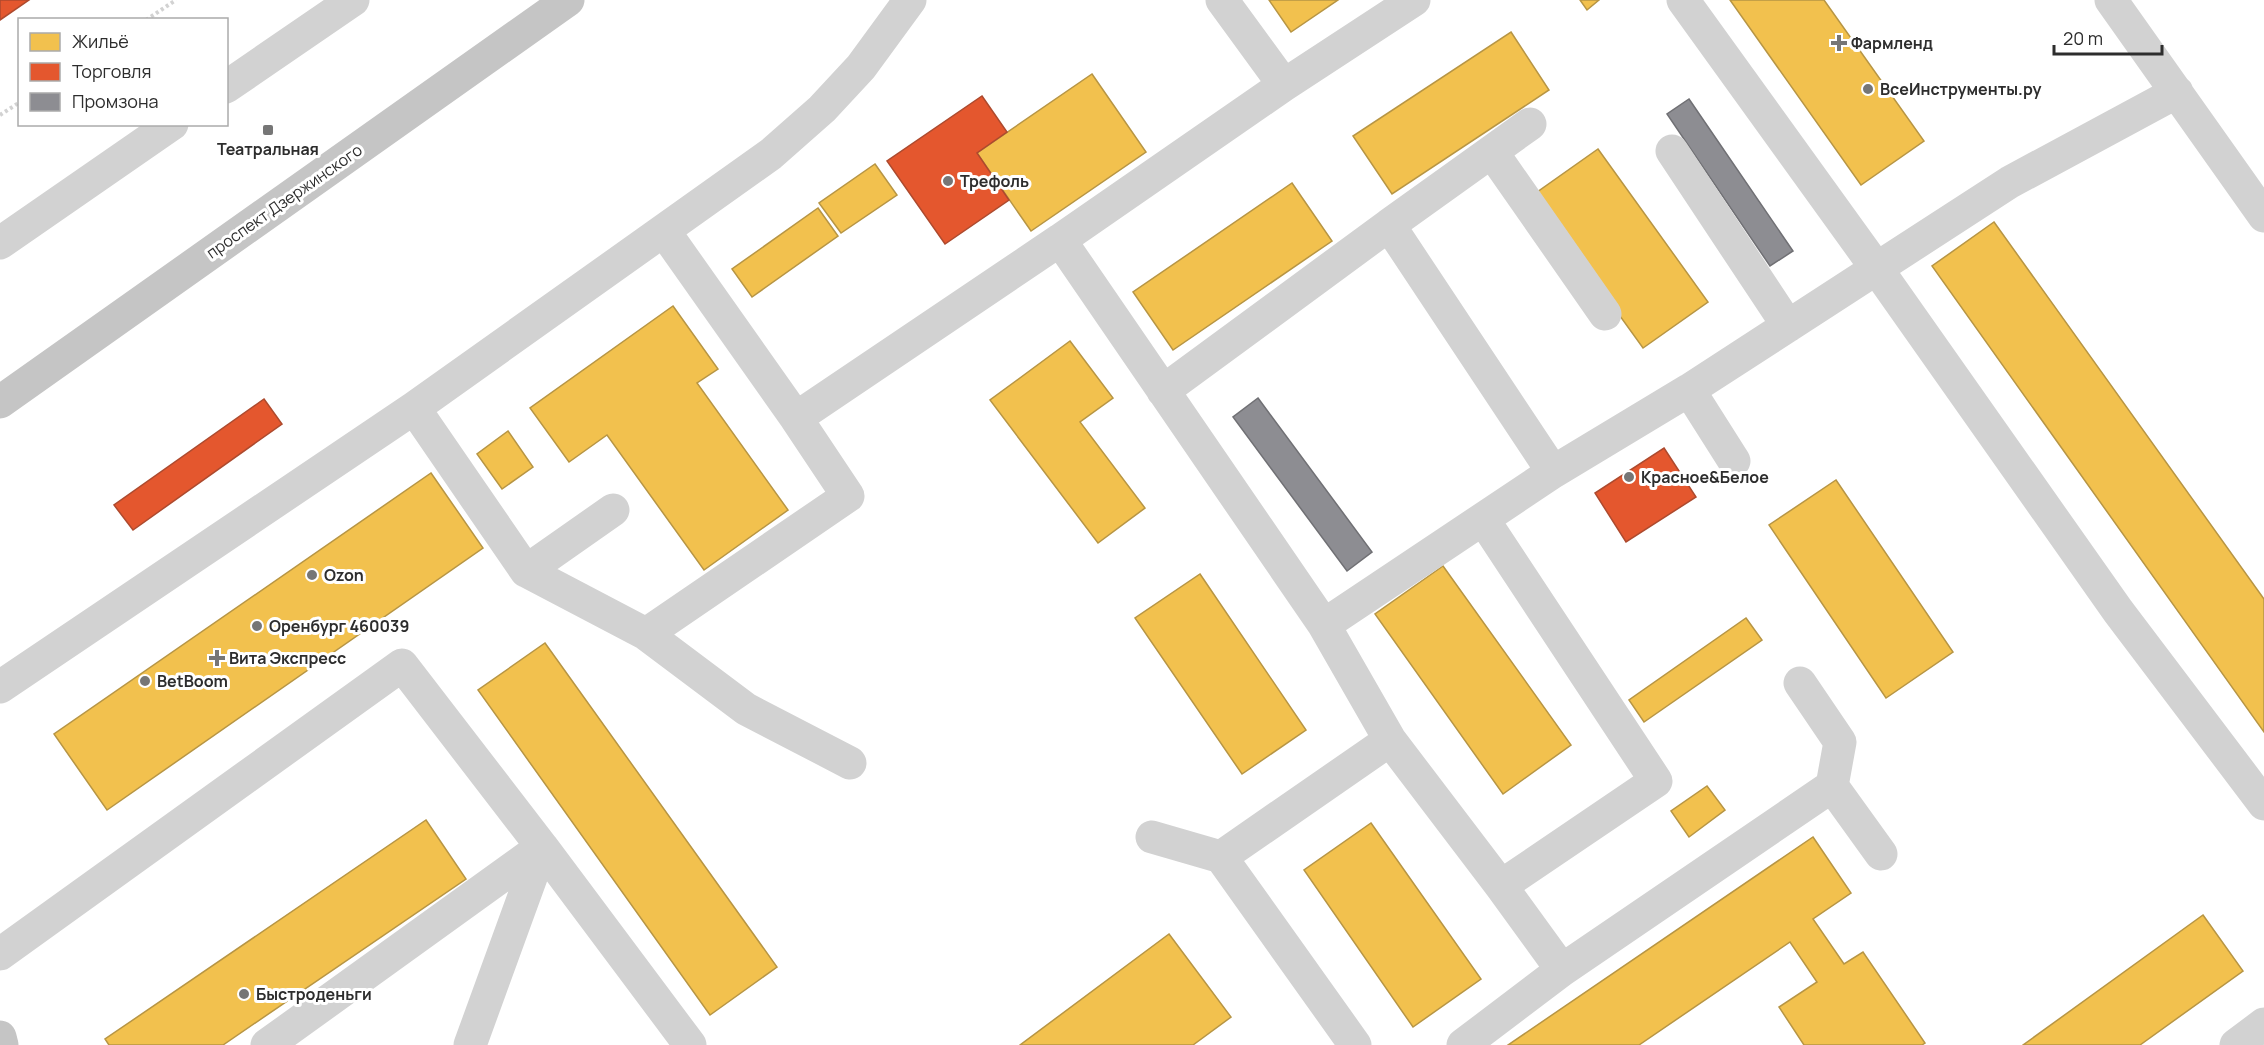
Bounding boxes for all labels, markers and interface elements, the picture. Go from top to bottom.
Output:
legend [18,18,228,126]
scale bar [2054,18,2162,56]
text: 20 m [2063,26,2103,50]
text: Жильё [72,29,129,53]
place label: Фармленд [1851,32,1933,54]
marker: Фармленд [1832,36,1846,50]
text: Торговля [72,59,151,83]
place label: ВсеИнструменты.ру [1880,78,2041,100]
marker: ВсеИнструменты.ру [1861,82,1875,96]
text: Промзона [72,89,159,113]
marker: Театральная [261,123,275,137]
place label: Театральная [217,138,319,160]
street label: проспект Дзержинского [202,139,366,263]
place label: Трефоль [960,170,1029,192]
marker: Трефоль [941,174,955,188]
place label: Красное&Белое [1641,466,1769,488]
marker: Красное&Белое [1622,470,1636,484]
place label: Ozon [324,564,364,586]
marker: Ozon [305,568,319,582]
place label: Оренбург 460039 [269,615,409,637]
marker: Оренбург 460039 [250,619,264,633]
place label: Вита Экспресс [229,647,346,669]
marker: Вита Экспресс [210,651,224,665]
place label: BetBoom [157,670,228,692]
marker: BetBoom [138,674,152,688]
place label: Быстроденьги [256,983,372,1005]
marker: Быстроденьги [237,987,251,1001]

